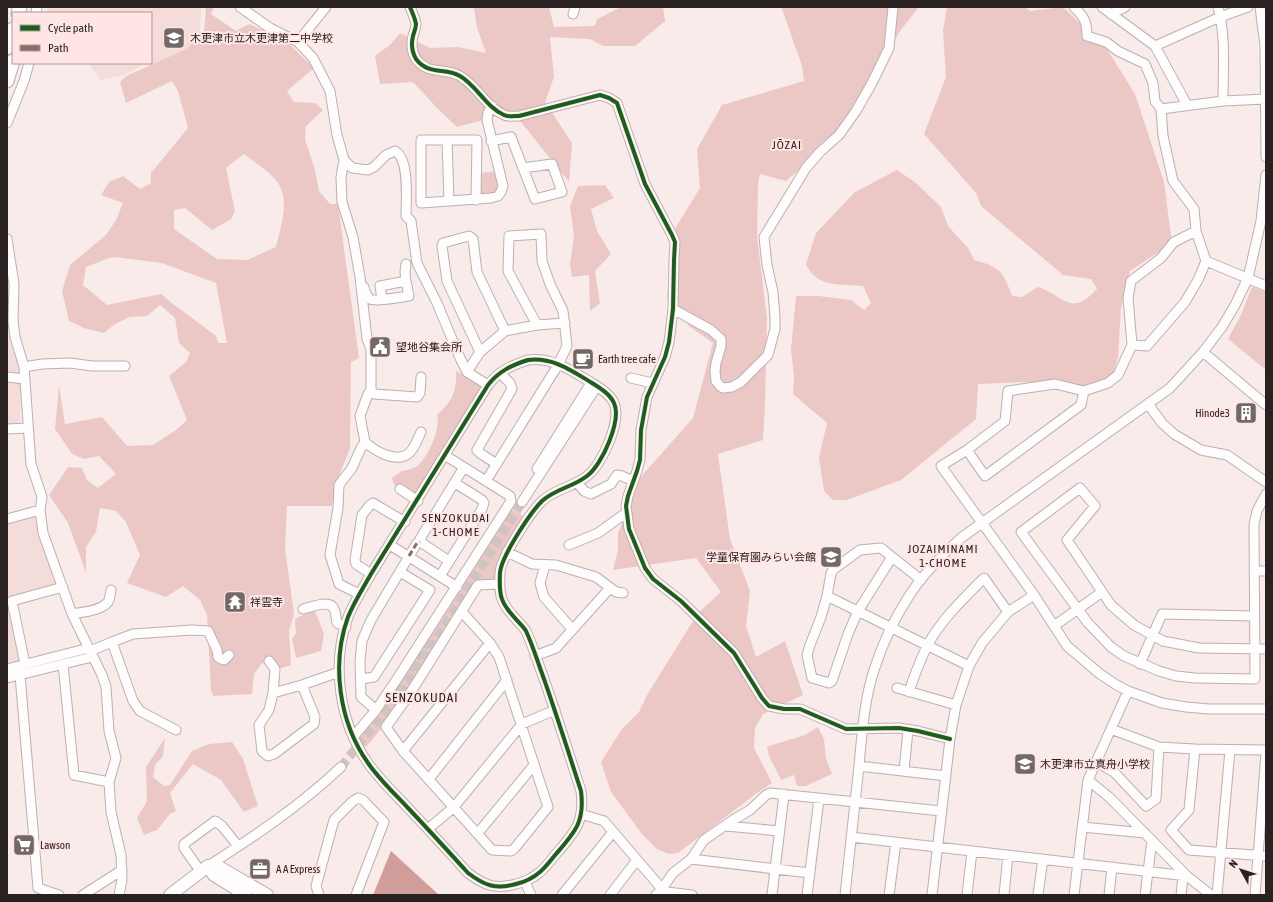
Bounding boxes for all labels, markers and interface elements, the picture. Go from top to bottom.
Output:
legend [12,12,152,64]
text: Cycle path [48,21,93,35]
school or university icon: 木更津市立木更津第二中学校 [161,25,187,51]
place label: 木更津市立木更津第二中学校 [190,32,333,44]
text: Path [48,41,69,55]
district label: JŌZAI [772,138,802,152]
public building icon: 望地谷集会所 [367,334,393,360]
place label: 望地谷集会所 [396,341,463,353]
cafe icon: Earth tree cafe [570,346,596,372]
place label: Earth tree cafe [598,353,656,365]
building icon: Hinode3 [1233,400,1259,426]
place label: Hinode3 [1195,407,1230,419]
district label: SENZOKUDAI 1-CHOME [422,511,490,539]
district label: JOZAIMINAMI 1-CHOME [907,542,979,570]
school or university icon: 学童保育園みらい会館 [818,544,844,570]
place label: 学童保育園みらい会館 [706,551,816,563]
temple icon: 祥雲寺 [222,589,248,615]
place label: 祥雲寺 [250,596,283,608]
district label: SENZOKUDAI [385,690,459,705]
school or university icon: 木更津市立真舟小学校 [1012,751,1038,777]
place label: 木更津市立真舟小学校 [1040,758,1150,770]
supermarket icon: Lawson [11,832,37,858]
place label: Lawson [40,839,70,851]
north arrow [1221,850,1261,890]
office icon: A A Express [247,856,273,882]
text: N [1227,857,1240,870]
place label: A A Express [276,863,320,875]

